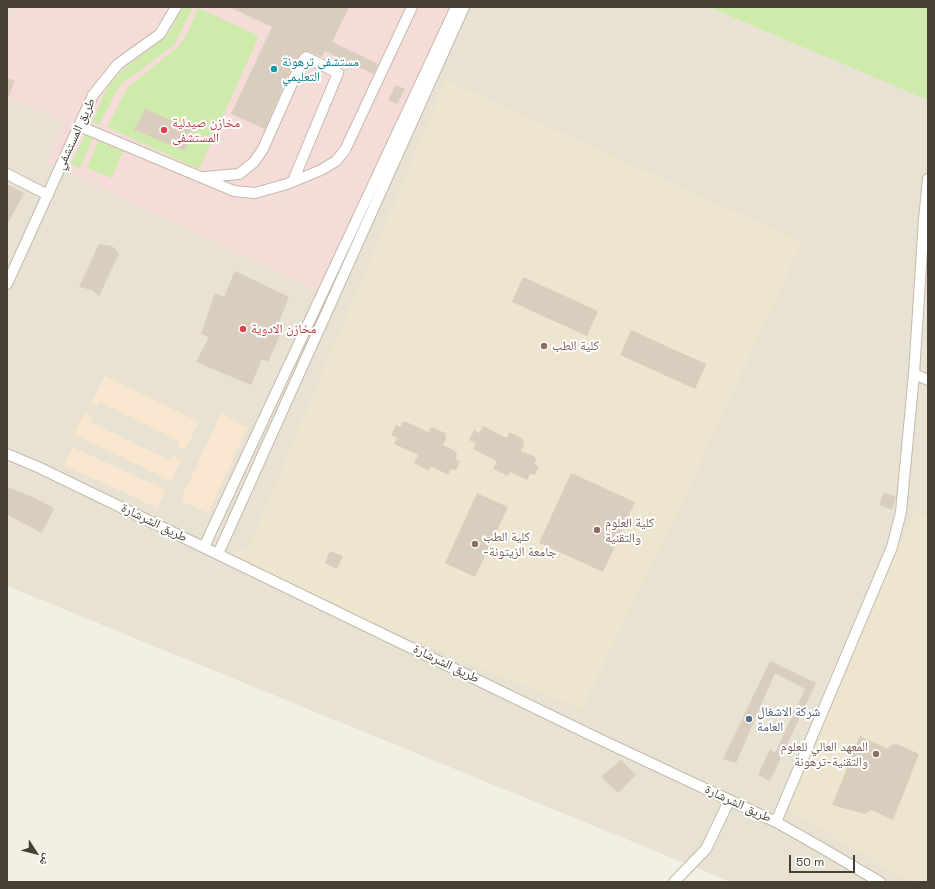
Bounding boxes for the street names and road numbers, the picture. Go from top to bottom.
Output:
street label: طريق المستشفي [53,96,99,172]
street label: طريق الشرشارة [118,500,190,546]
street label: طريق الشرشارة [410,641,482,687]
street label: طريق الشرشارة [702,782,774,826]

